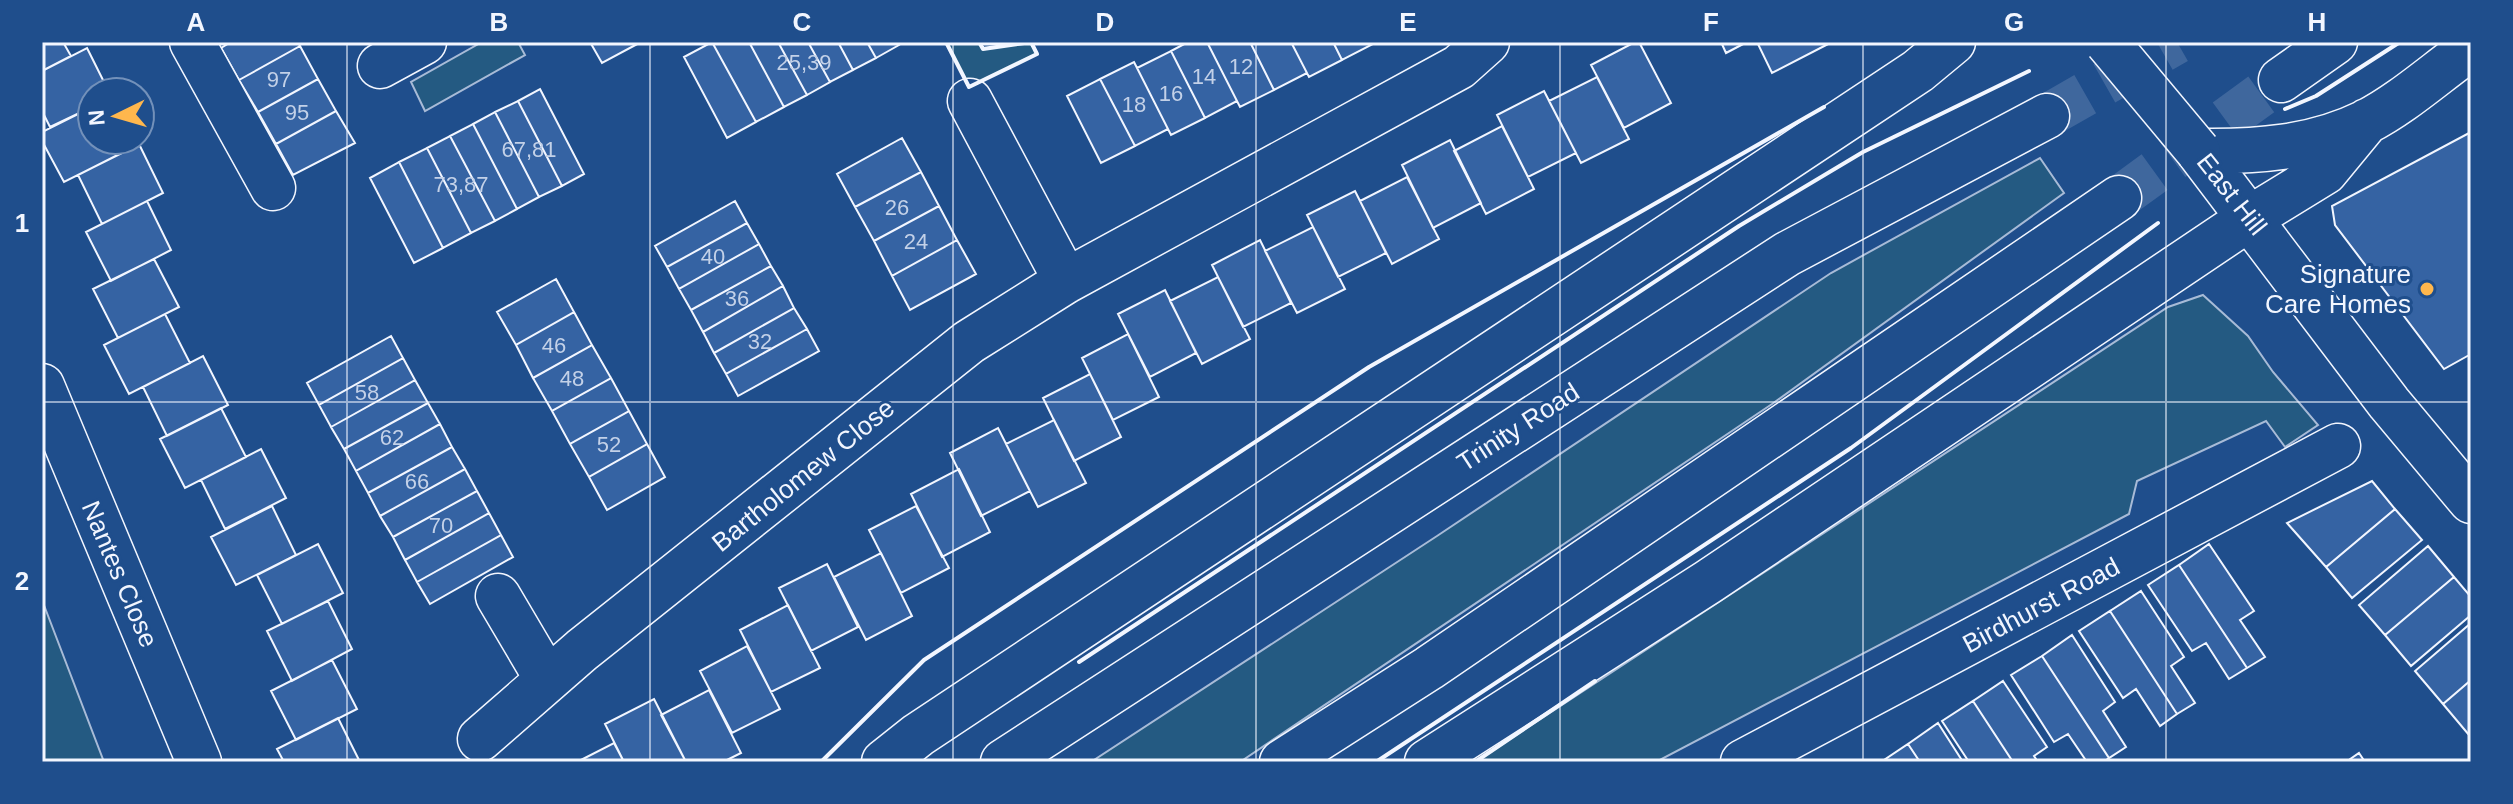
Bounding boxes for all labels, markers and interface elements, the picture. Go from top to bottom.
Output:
text: A [187,7,206,37]
text: B [490,7,508,37]
text: C [793,7,812,37]
text: D [1096,7,1114,37]
text: E [1399,7,1417,37]
text: F [1703,7,1719,37]
text: G [2004,7,2024,37]
text: H [2308,7,2326,37]
house number: 25,39 [776,50,832,75]
house number: 12 [1229,54,1253,79]
house number: 14 [1192,64,1216,89]
house number: 97 [267,67,291,92]
north arrow [76,76,156,156]
house number: 16 [1159,81,1183,106]
house number: 18 [1122,92,1146,117]
house number: 95 [285,100,309,125]
text: N [83,109,110,127]
house number: 67,81 [501,137,557,162]
street label: East Hill [2191,147,2273,241]
house number: 73,87 [433,172,489,197]
house number: 26 [885,195,909,220]
text: 1 [15,208,29,238]
house number: 24 [904,229,928,254]
house number: 40 [701,244,725,269]
place label: Signature Care Homes [2265,259,2411,319]
marker: Signature Care Homes [2418,280,2436,298]
house number: 36 [725,286,749,311]
house number: 32 [748,329,772,354]
house number: 46 [542,333,566,358]
house number: 48 [560,366,584,391]
street label: Trinity Road [1451,377,1585,477]
house number: 58 [355,380,379,405]
street label: Bartholomew Close [706,392,900,558]
house number: 62 [380,425,404,450]
house number: 52 [597,432,621,457]
house number: 66 [405,469,429,494]
street label: Nantes Close [76,496,164,652]
house number: 70 [429,513,453,538]
street label: Birdhurst Road [1957,551,2125,659]
text: 2 [15,566,29,596]

